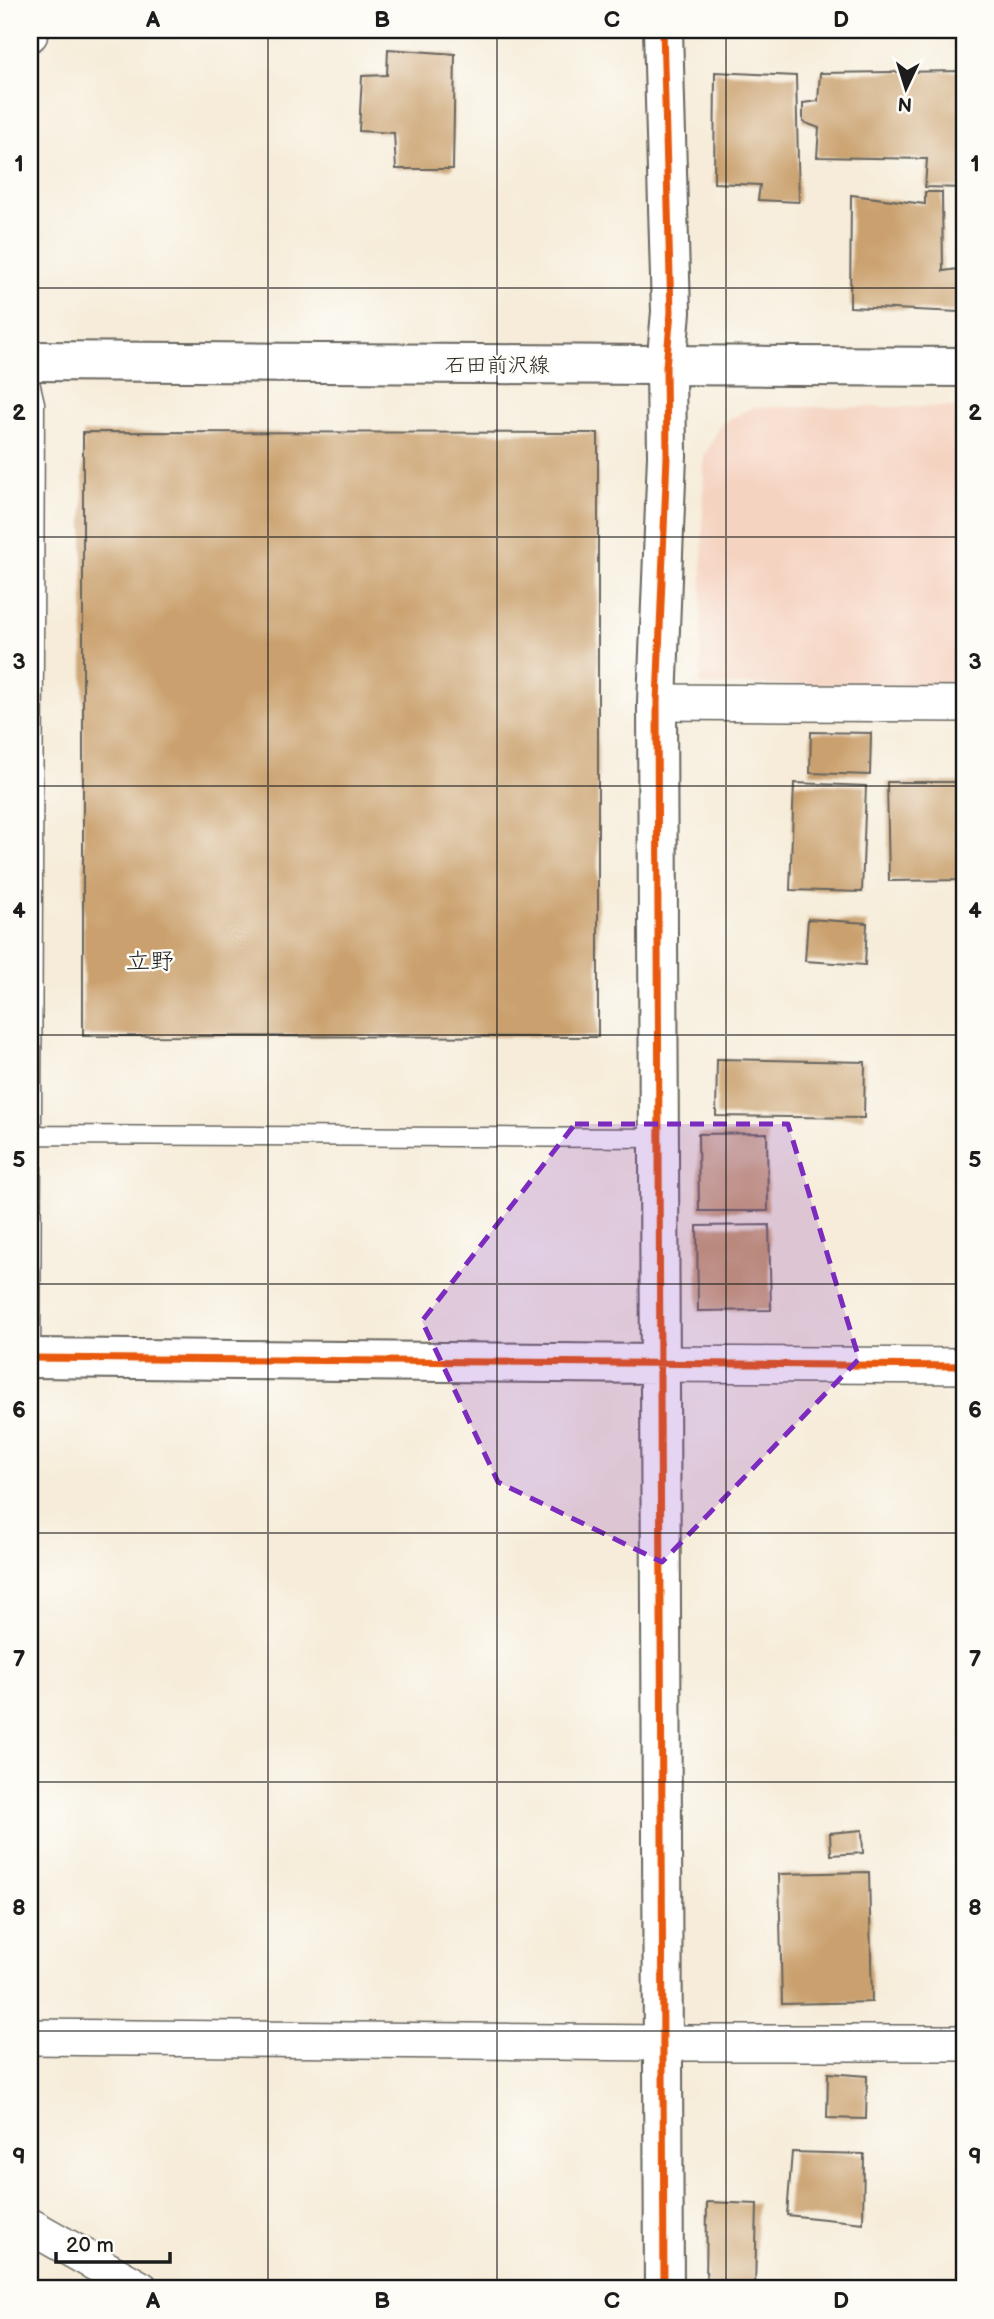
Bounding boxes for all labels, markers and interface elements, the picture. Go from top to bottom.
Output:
text: A [145,6,161,34]
text: B [374,6,390,34]
text: C [604,6,620,34]
text: D [833,6,849,34]
north arrow [872,52,942,122]
text: N [897,91,913,115]
text: 1 [14,150,24,178]
text: 1 [970,150,980,178]
street label: 石田前沢線 [445,353,550,378]
text: 2 [12,399,26,427]
text: 2 [968,399,982,427]
text: 3 [12,648,26,676]
text: 3 [968,648,982,676]
text: 4 [12,897,26,925]
text: 4 [968,897,982,925]
district label: 立野 [126,947,174,976]
text: 5 [12,1146,26,1174]
text: 5 [968,1146,982,1174]
text: 6 [12,1396,26,1424]
text: 6 [968,1396,982,1424]
text: 7 [13,1645,26,1673]
text: 7 [969,1645,982,1673]
text: 8 [12,1894,26,1922]
text: 8 [968,1894,982,1922]
text: 9 [12,2143,26,2171]
text: 9 [968,2143,982,2171]
scale bar [56,2221,170,2265]
text: 20 m [66,2233,114,2258]
text: A [145,2287,161,2315]
text: B [374,2287,390,2315]
text: C [604,2287,620,2315]
text: D [833,2287,849,2315]

